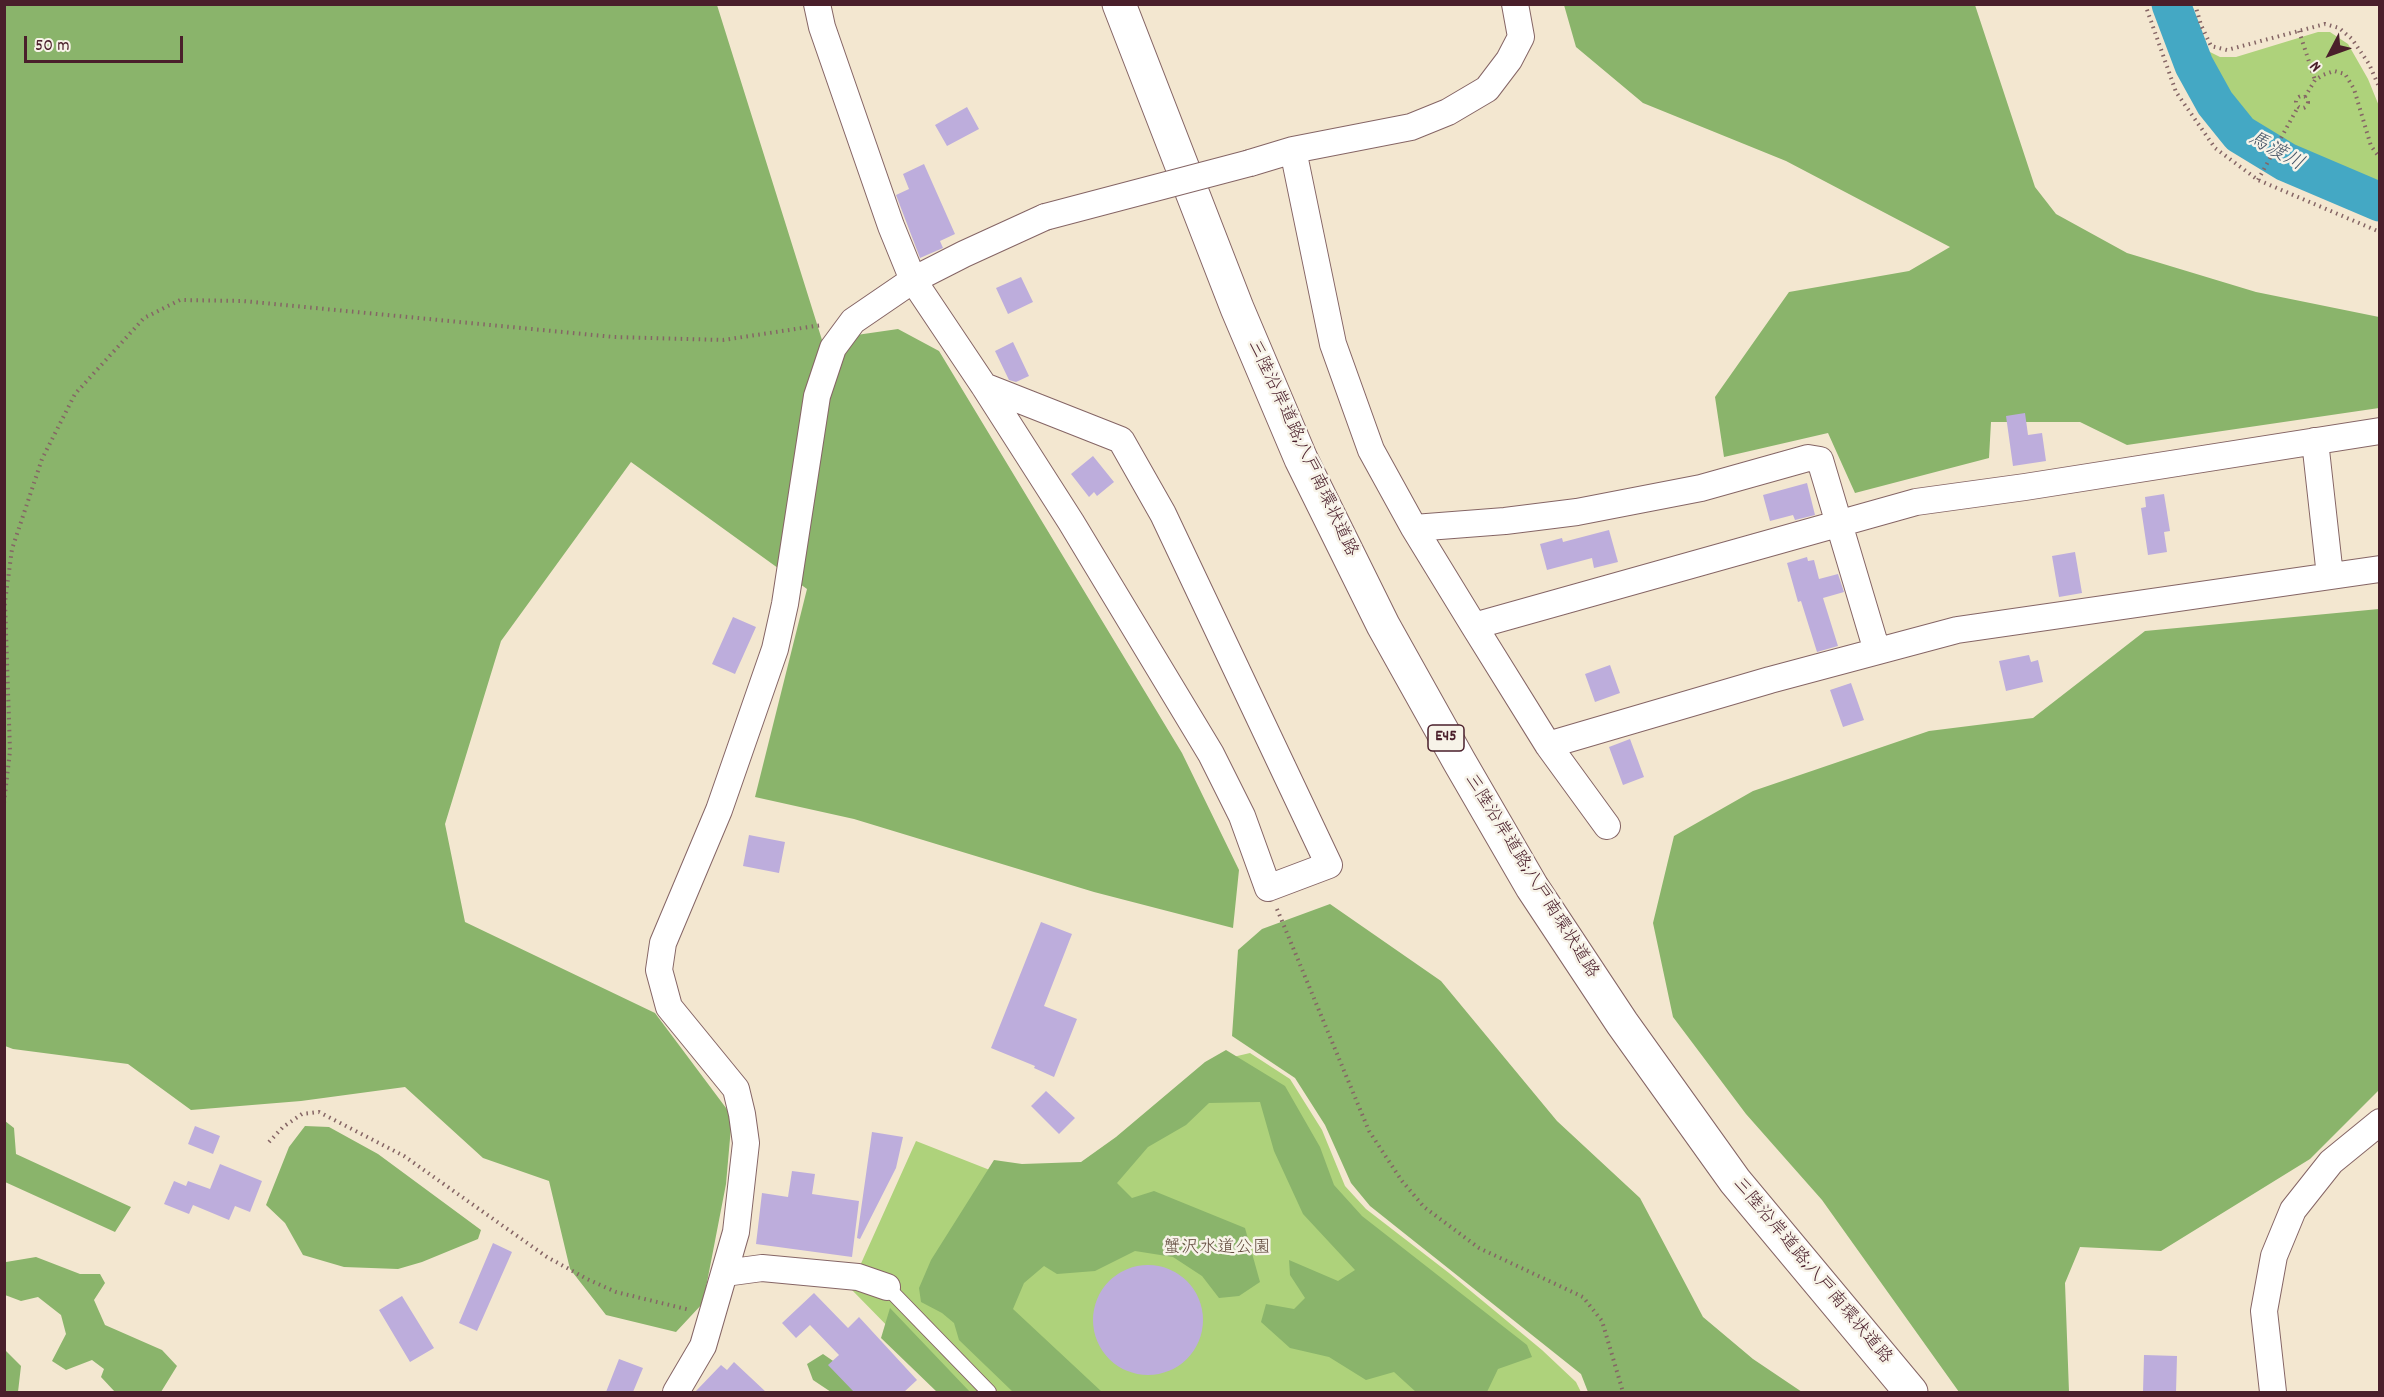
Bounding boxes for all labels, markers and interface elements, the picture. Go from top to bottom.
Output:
scale bar [27,24,186,62]
north arrow [2300,24,2360,84]
text: 50 m [35,34,70,59]
text: N [2305,56,2327,77]
water label: 馬渡川 [2243,128,2307,178]
street label: 三陸沿岸道路;八戸南環状道路 [1241,337,1361,561]
road number: E45 [1428,725,1464,751]
street label: 三陸沿岸道路;八戸南環状道路 [1458,771,1602,983]
street label: 三陸沿岸道路;八戸南環状道路 [1727,1174,1895,1370]
park label: 蟹沢水道公園 [1163,1239,1271,1261]

